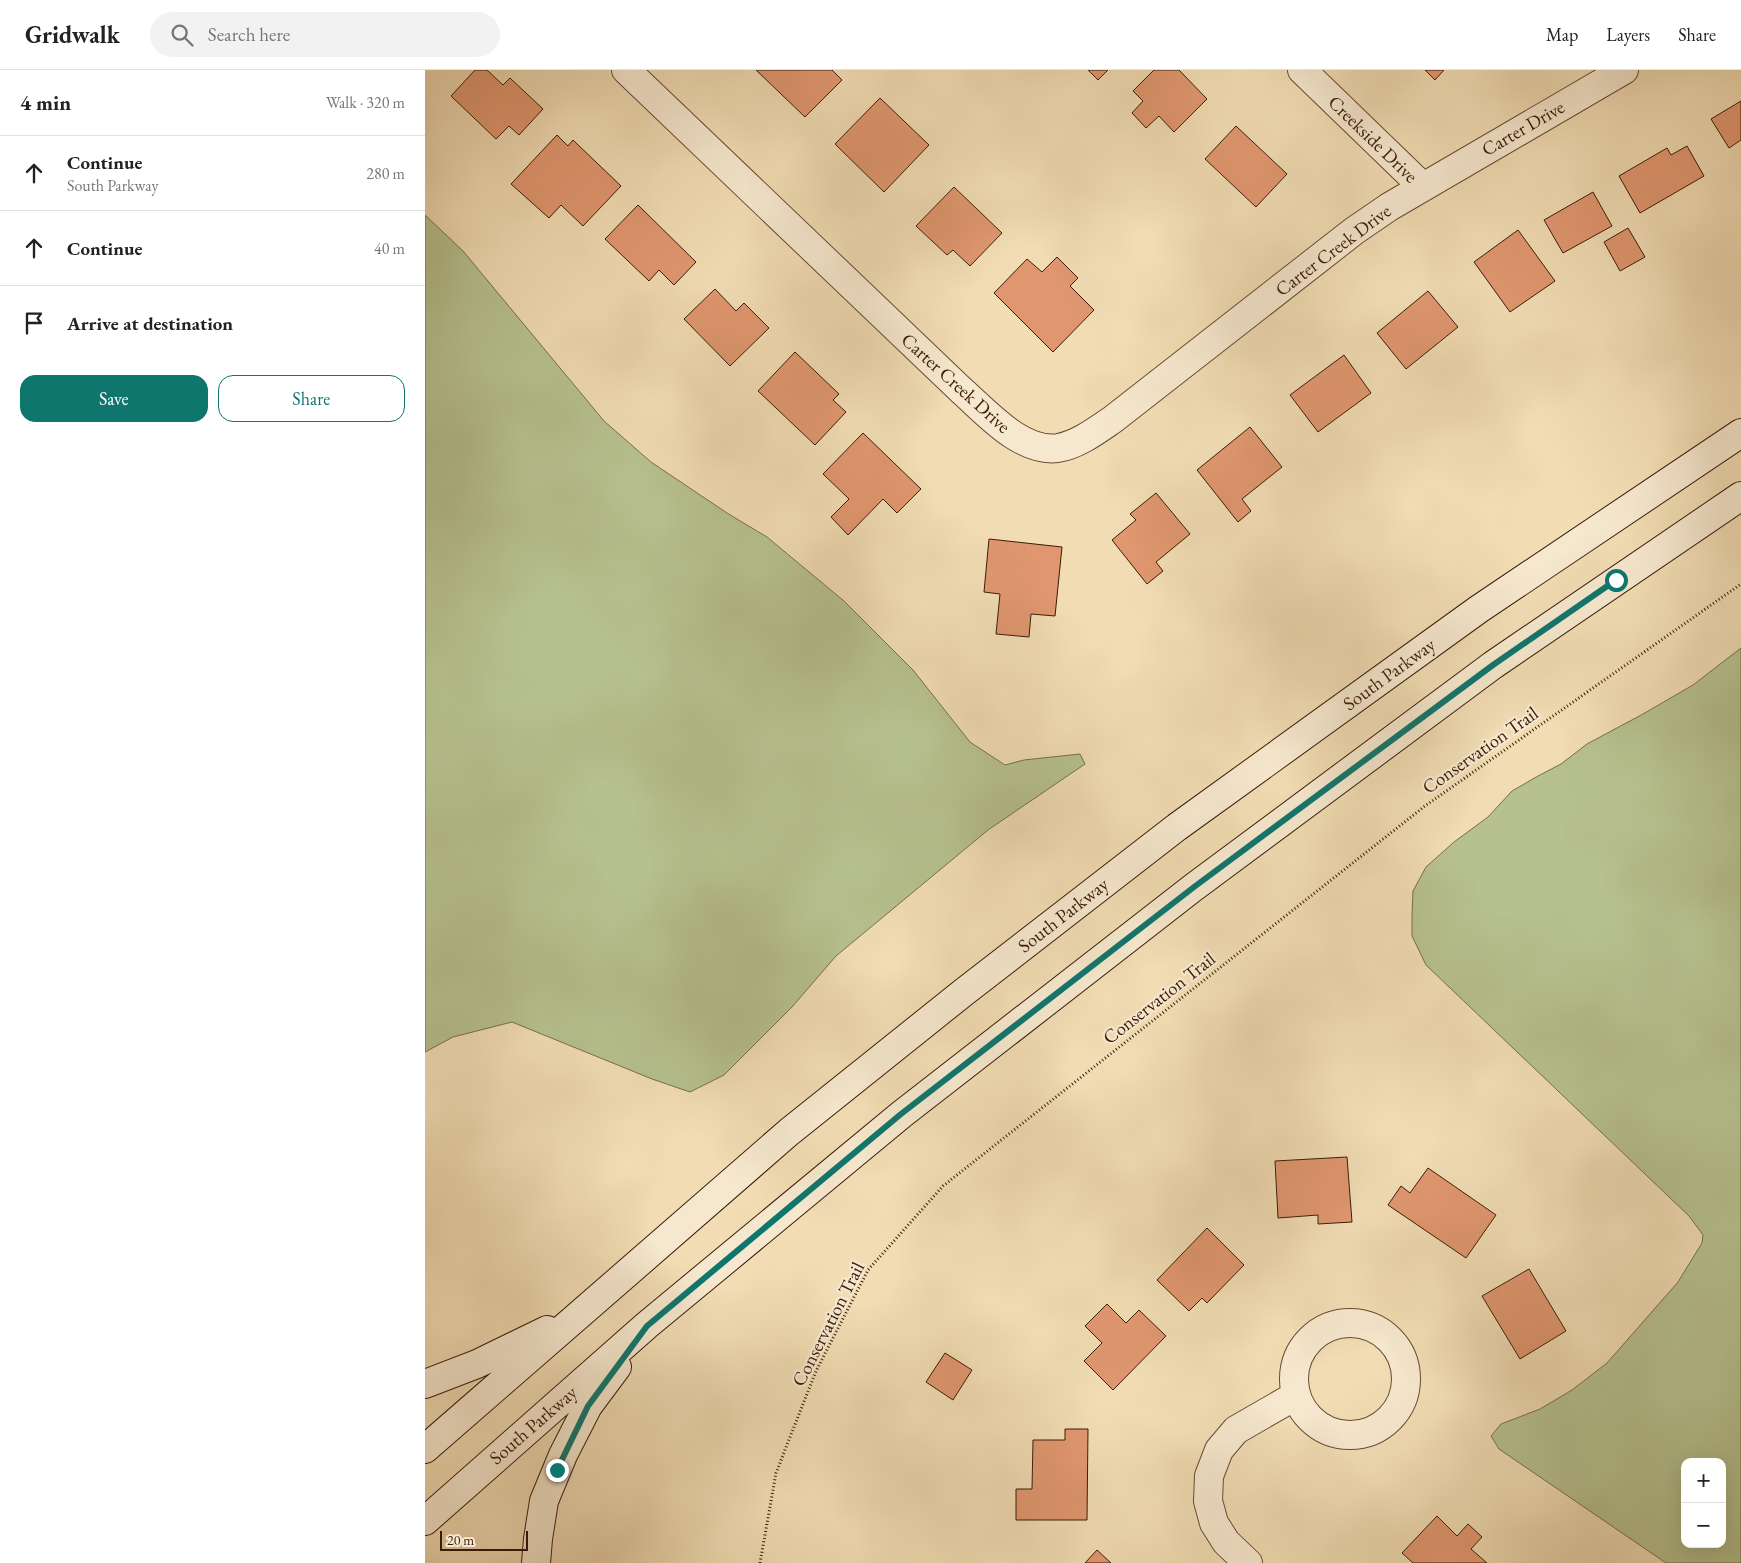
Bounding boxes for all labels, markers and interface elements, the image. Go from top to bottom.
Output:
search box [150,12,500,57]
text: Gridwalk [25,19,120,50]
icon: search [168,21,196,49]
text: Search here [208,22,290,47]
text: Map [1546,23,1578,46]
text: Layers [1606,23,1650,46]
text: Share [1678,23,1716,46]
text: 4 min [20,89,71,116]
street label: Creekside Drive [1323,90,1423,188]
text: Walk · 320 m [326,92,405,113]
street label: Carter Drive [1477,94,1569,162]
text: Continue [67,150,142,175]
icon: ahead [20,159,48,187]
text: 280 m [366,163,405,184]
text: South Parkway [67,175,158,196]
street label: Carter Creek Drive [1270,198,1396,302]
icon: ahead [20,234,48,262]
text: Continue [67,236,142,261]
text: 40 m [374,238,405,259]
icon: arrive [20,309,48,337]
text: Arrive at destination [67,311,233,336]
street label: Carter Creek Drive [896,327,1016,439]
button: Save [20,375,208,422]
button: Share [218,375,405,422]
route start [1605,569,1628,592]
street label: South Parkway [1338,632,1441,716]
street label: Conservation Trail [1417,700,1543,799]
street label: South Parkway [1013,871,1114,958]
street label: Conservation Trail [1098,946,1221,1050]
street label: Conservation Trail [786,1257,870,1390]
street label: South Parkway [484,1379,583,1470]
map controls [1681,1458,1726,1548]
button: + [1681,1458,1726,1503]
route end [546,1459,569,1482]
button: − [1681,1503,1726,1548]
scale bar [440,1528,527,1551]
text: 20 m [447,1531,474,1549]

